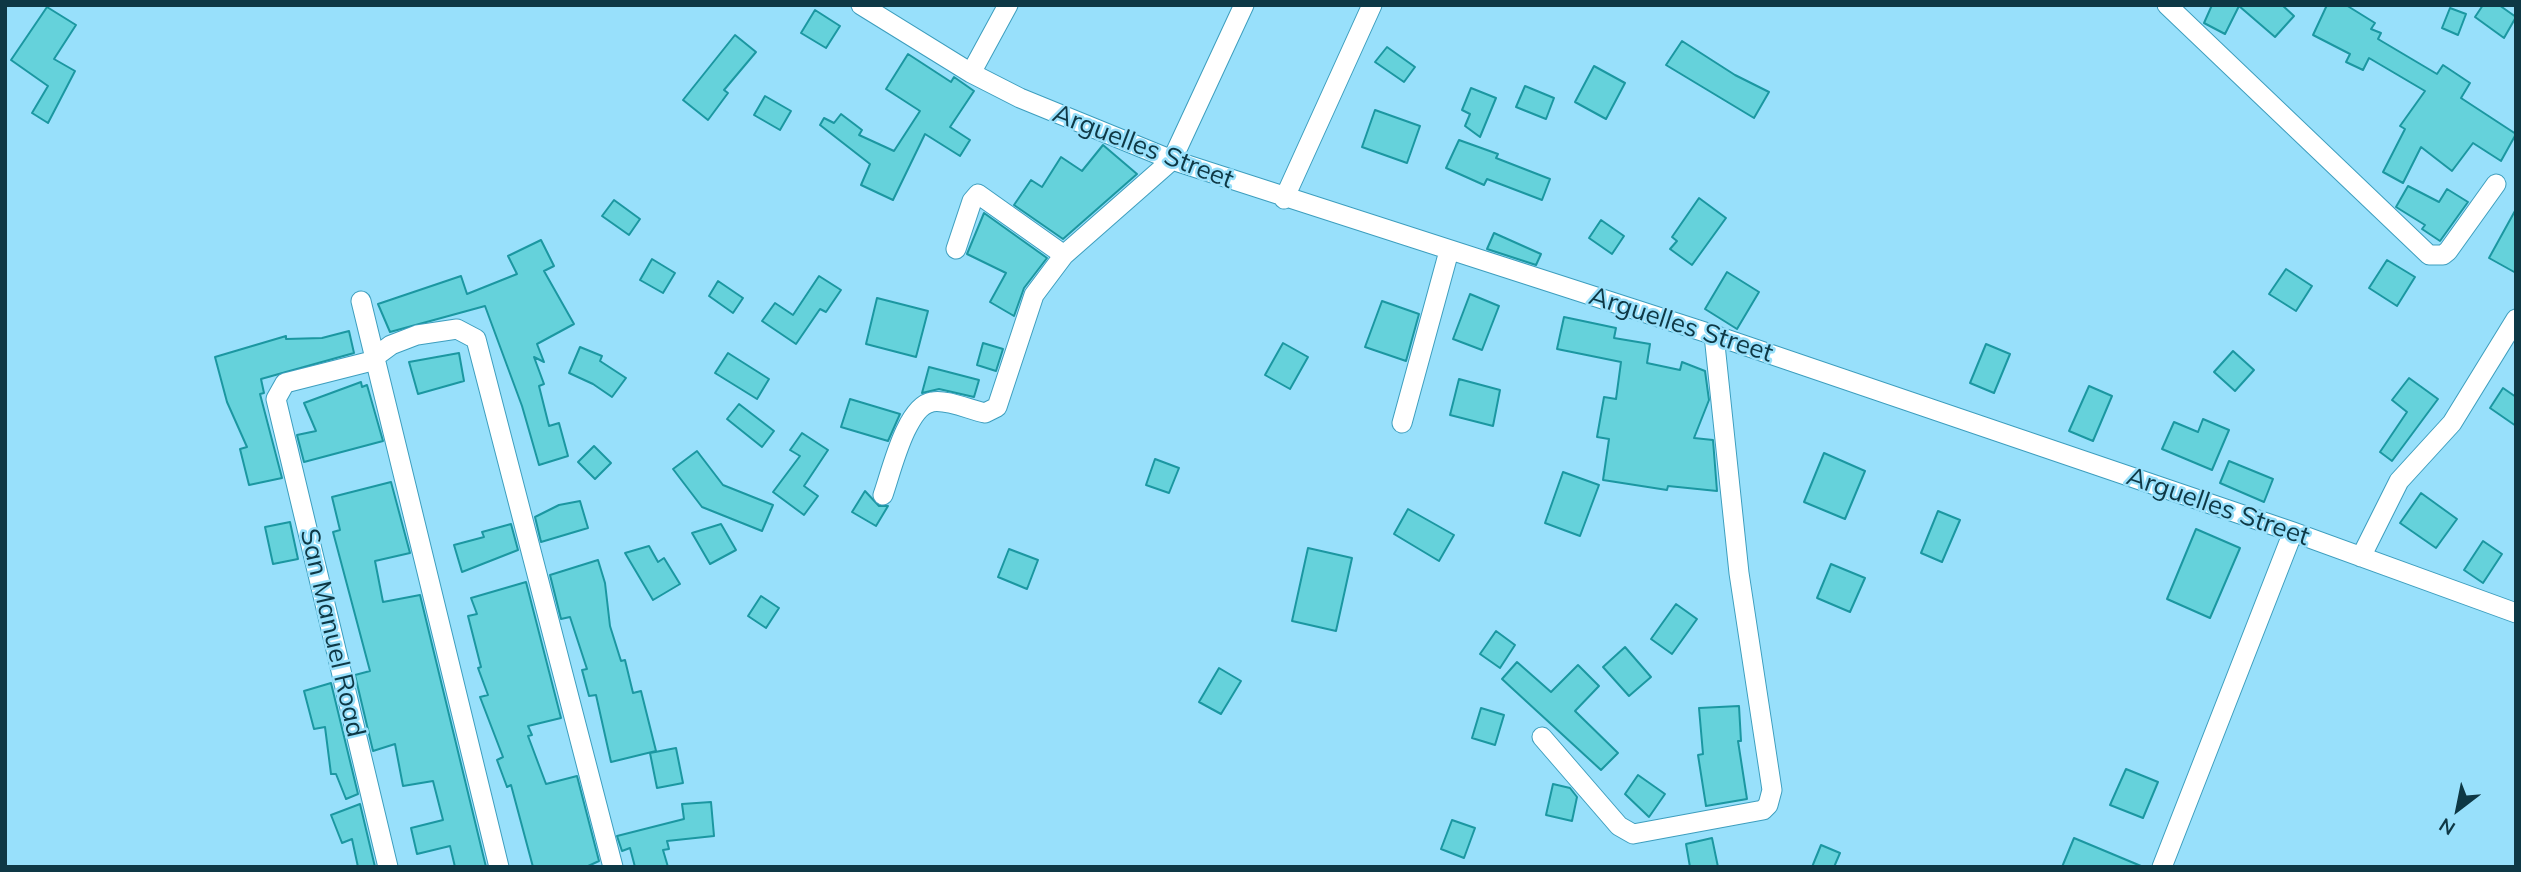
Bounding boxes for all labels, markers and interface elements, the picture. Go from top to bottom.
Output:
street label: Arguelles Street [1048,98,1238,196]
street label: Arguelles Street [1585,281,1777,369]
street label: Arguelles Street [2122,461,2314,553]
street label: San Manuel Road [293,526,371,740]
north arrow [2423,774,2493,844]
text: N [2434,813,2459,841]

